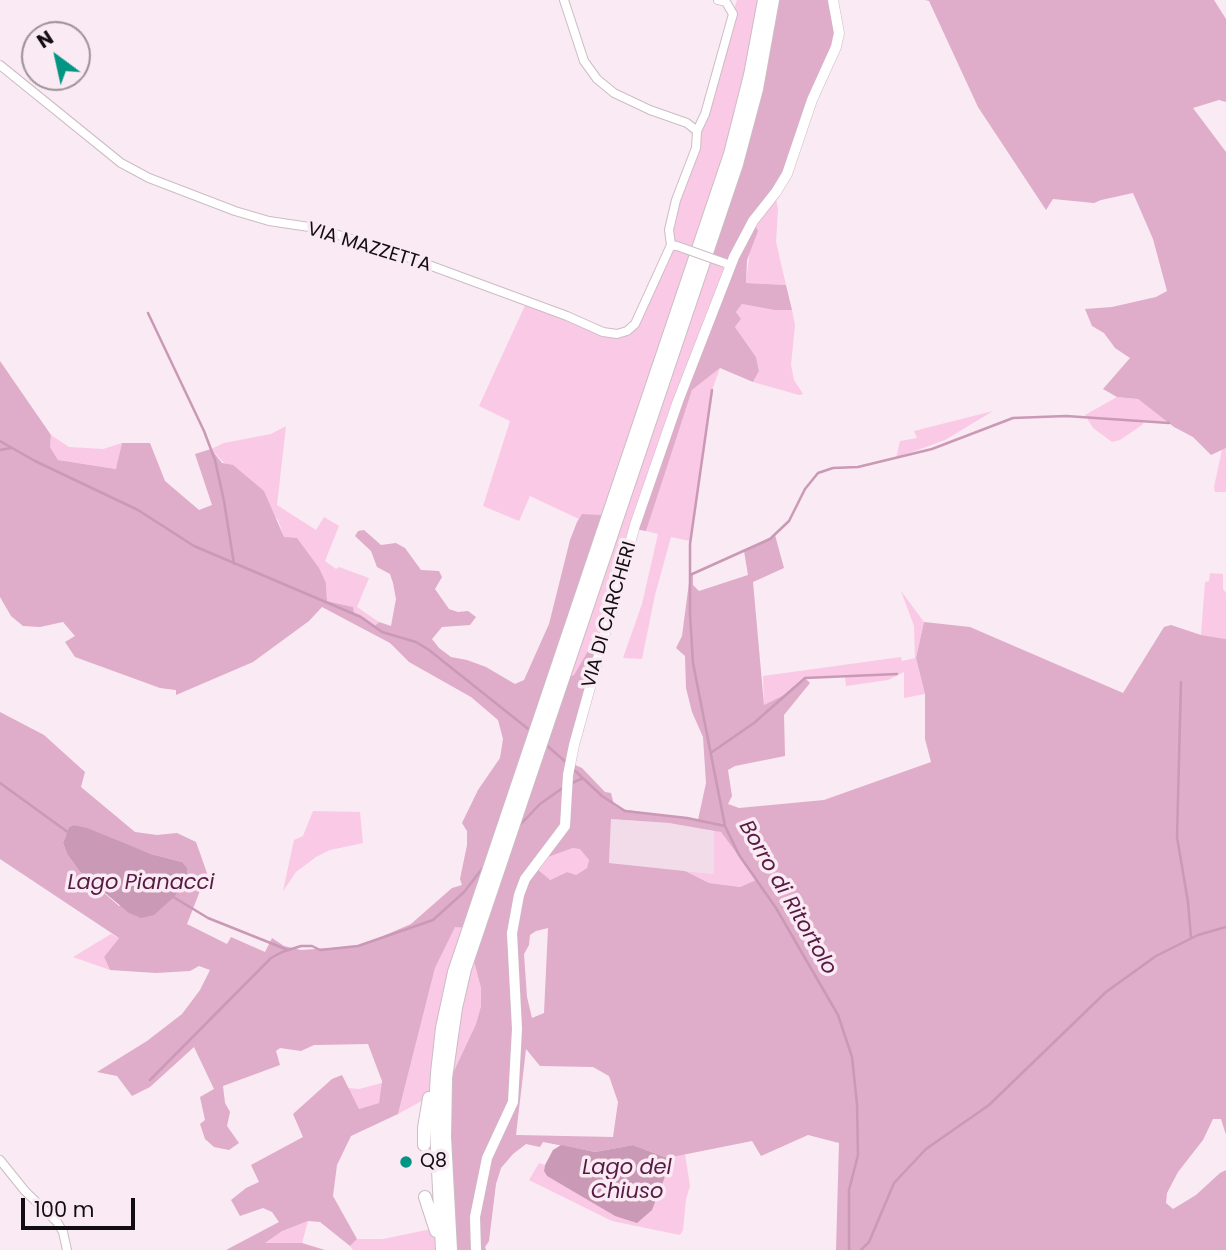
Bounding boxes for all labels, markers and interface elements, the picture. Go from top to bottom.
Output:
north arrow [21,21,91,91]
text: N [32,24,59,55]
street label: VIA MAZZETTA [304,218,434,278]
street label: VIA DI CARCHERI [578,539,642,691]
water label: Borro di Ritortolo [733,816,841,980]
water label: Lago Pianacci [68,871,214,897]
place label: Q8 [420,1151,447,1173]
marker: Q8 [398,1154,414,1170]
water label: Lago del Chiuso [582,1156,672,1206]
scale bar [24,1184,138,1228]
text: 100 m [34,1195,94,1224]

